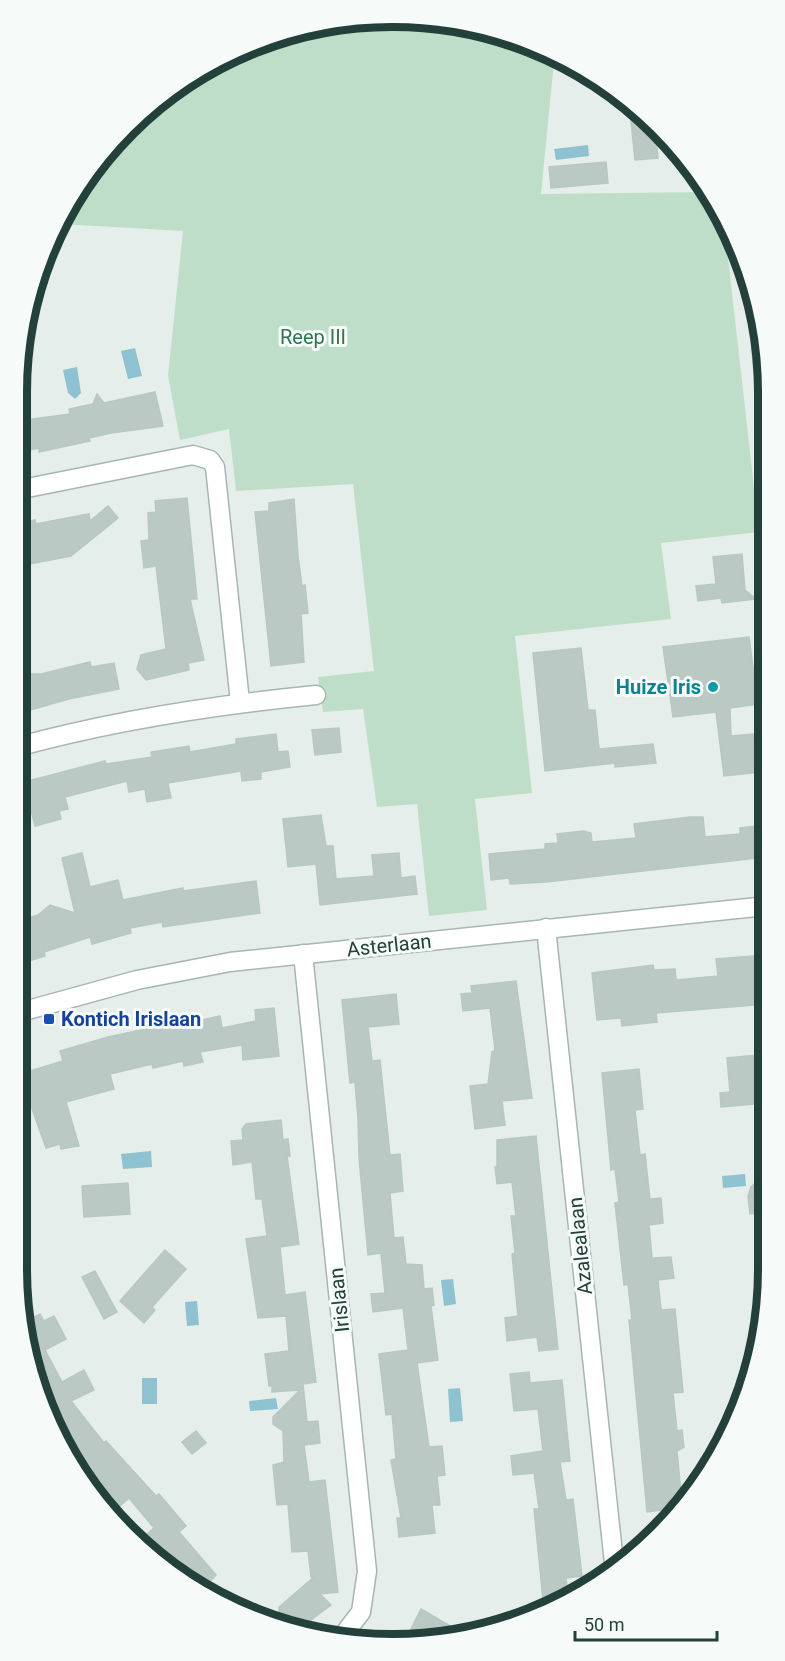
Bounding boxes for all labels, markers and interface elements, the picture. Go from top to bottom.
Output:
park label: Reep III [280,325,346,349]
place label: Huize Iris [616,675,701,699]
marker: Huize Iris [706,680,720,694]
street label: Asterlaan [345,929,433,961]
place label: Kontich Irislaan [61,1007,201,1031]
marker: Kontich Irislaan [42,1012,56,1026]
street label: Azalealaan [563,1196,597,1296]
street label: Irislaan [324,1266,354,1334]
scale bar [575,1604,718,1642]
text: 50 m [584,1614,624,1635]

